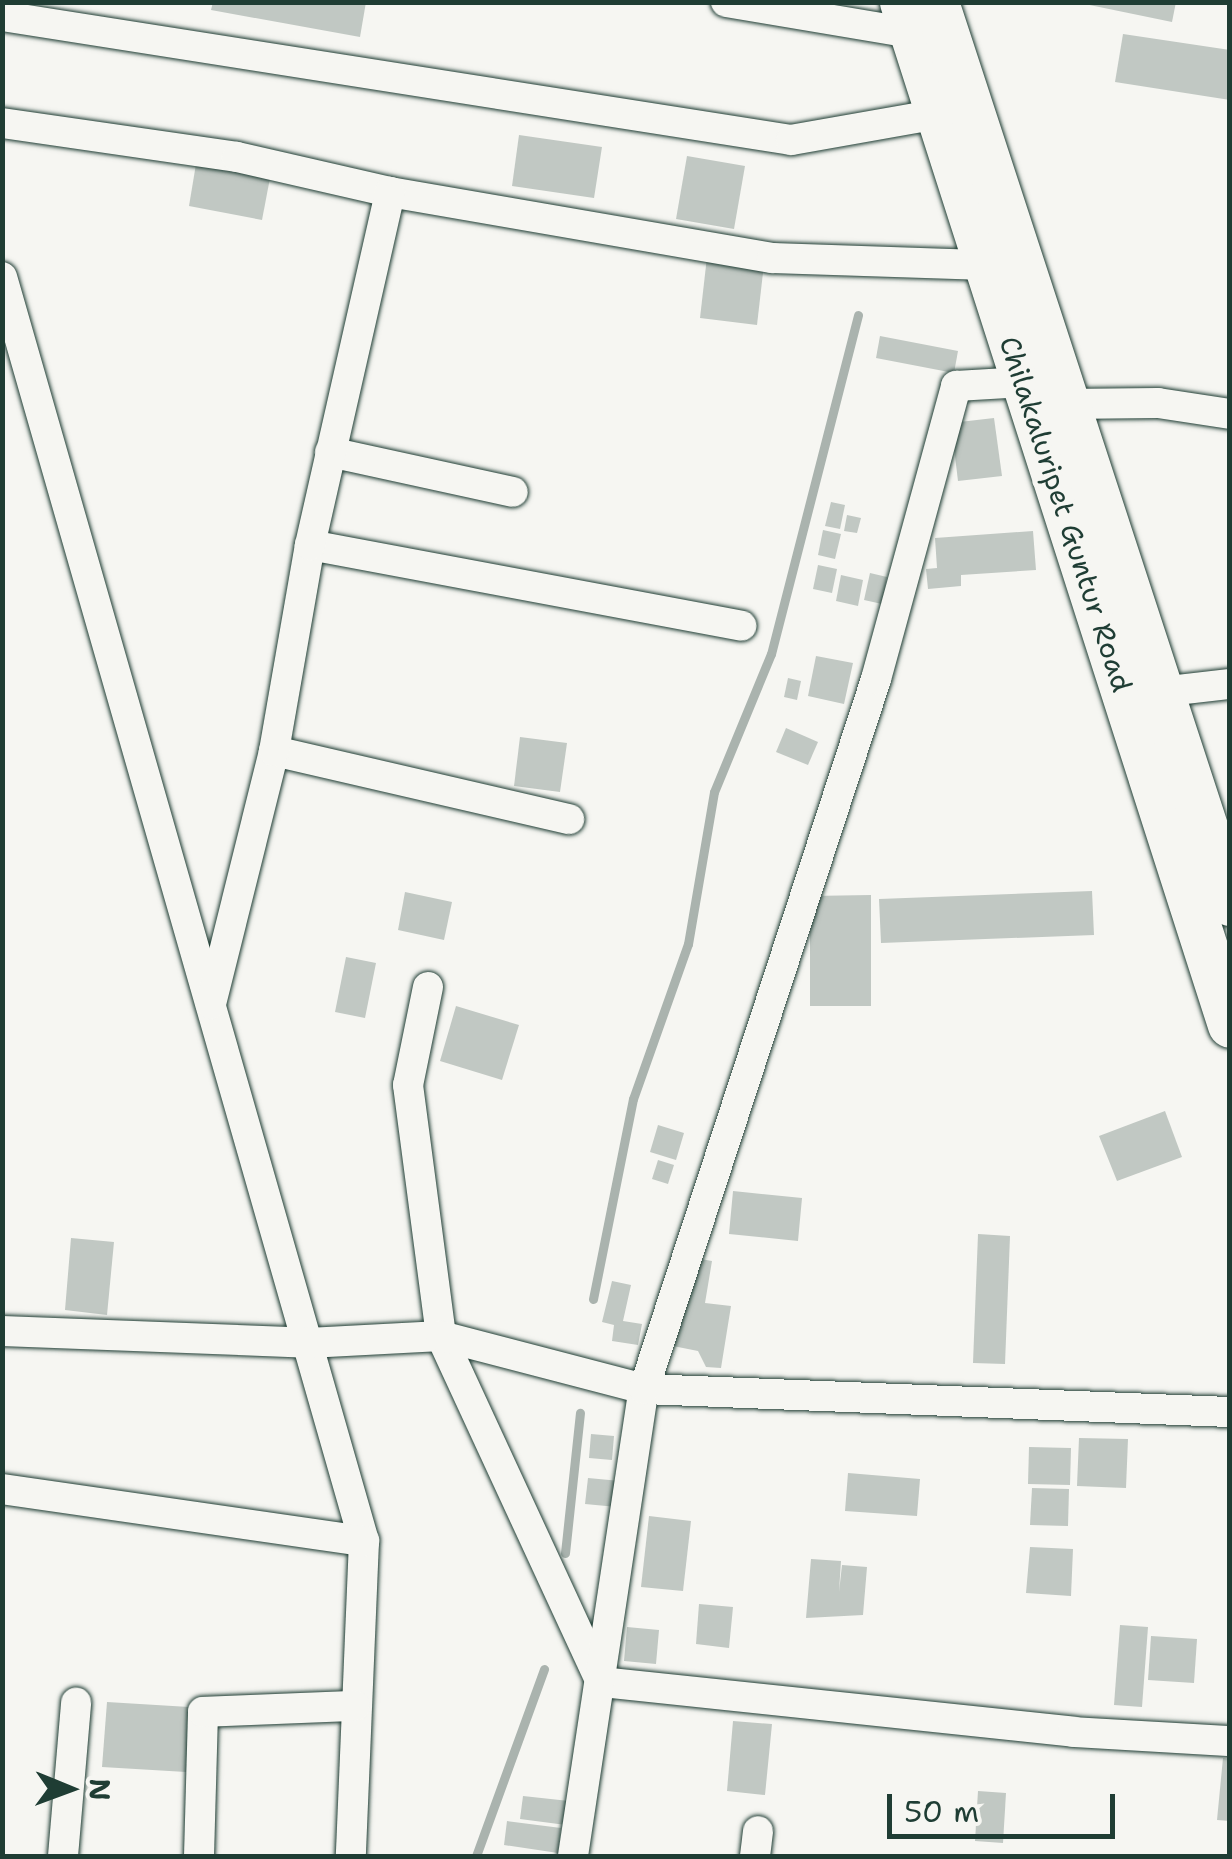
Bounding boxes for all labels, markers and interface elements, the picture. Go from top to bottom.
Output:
street label: Chilakaluripet Guntur Road [993,332,1139,696]
north arrow [20,1739,120,1839]
scale bar [892,1774,1120,1836]
text: N [81,1778,119,1801]
text: 50 m [904,1791,979,1832]

